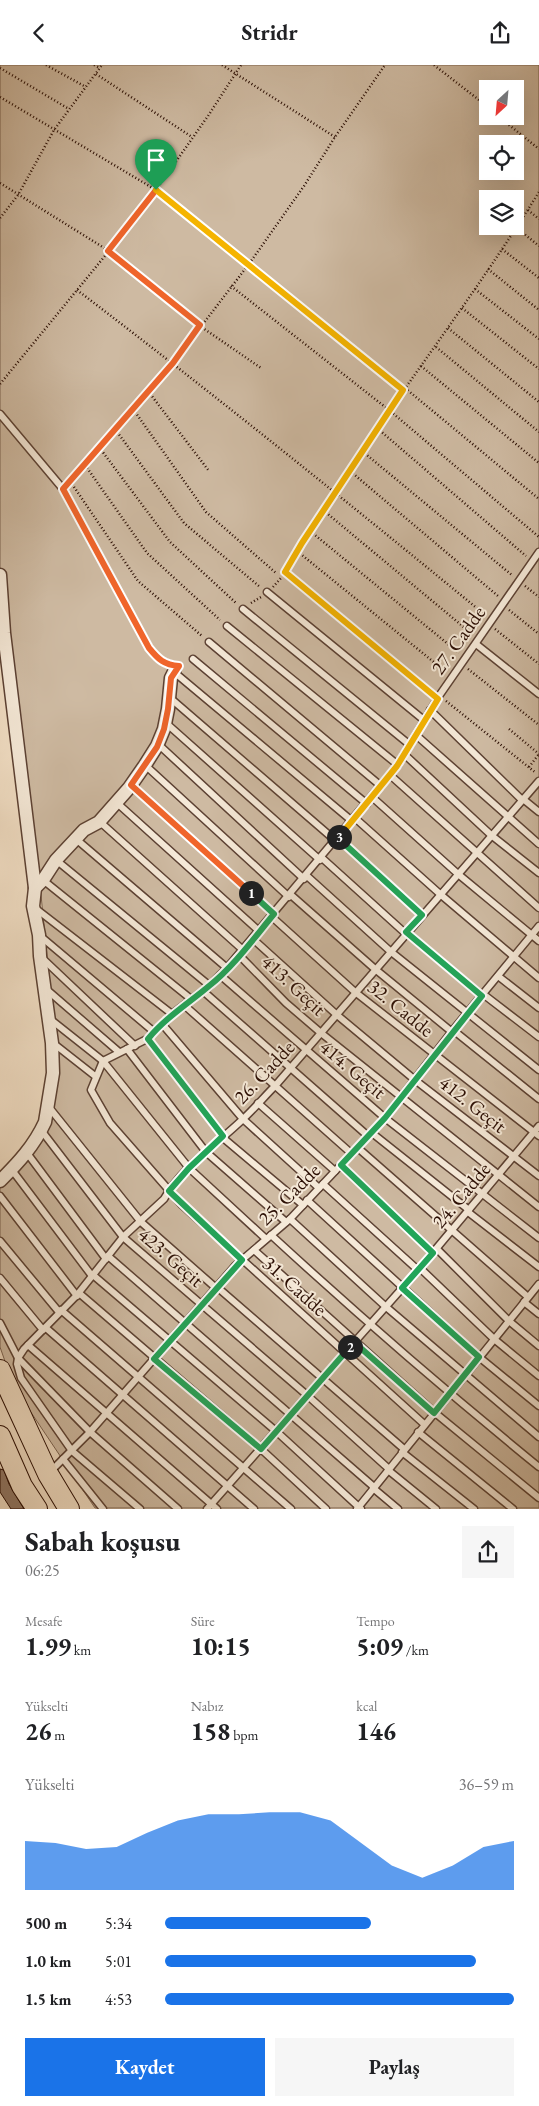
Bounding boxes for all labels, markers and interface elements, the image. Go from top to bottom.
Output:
text: Stridr [242,18,298,47]
icon: back [25,19,53,47]
icon: share [486,19,514,47]
north arrow [479,80,524,125]
map controls [479,80,524,235]
button: locate [479,135,524,180]
pin [135,139,177,190]
icon: arrive [142,146,170,174]
button: layers [479,190,524,235]
street label: 27. Cadde [425,600,491,679]
pin: 3 [326,825,352,849]
text: 3 [336,828,343,846]
pin: 1 [238,881,264,905]
text: 1 [248,884,255,902]
street label: 413. Geçit [256,949,332,1022]
street label: 32. Cadde [362,973,440,1043]
street label: 26. Cadde [228,1034,300,1109]
street label: 414. Geçit [314,1034,392,1105]
street label: 412. Geçit [434,1069,513,1139]
street label: 25. Cadde [252,1157,326,1231]
street label: 24. Cadde [426,1157,496,1233]
street label: 423. Geçit [133,1221,210,1293]
street label: 31. Cadde [257,1250,333,1322]
pin: 2 [338,1335,362,1359]
text: 2 [347,1338,354,1356]
text: Sabah koşusu [25,1523,181,1559]
button: share [462,1526,514,1578]
text: 06:25 [25,1560,60,1581]
text: Mesafe [25,1612,62,1630]
text: Süre [191,1612,215,1630]
text: Tempo [356,1612,395,1630]
text: 1.99 [25,1630,71,1662]
text: 10:15 [191,1630,251,1662]
text: 5:09 [356,1630,403,1662]
text: km [71,1641,91,1659]
text: /km [403,1641,429,1659]
text: Yükselti [25,1697,68,1715]
text: Nabız [191,1697,223,1715]
text: kcal [356,1697,377,1715]
text: 26 [25,1715,51,1747]
text: 158 [191,1715,230,1747]
text: 146 [356,1715,396,1747]
text: m [51,1726,65,1744]
text: bpm [230,1726,259,1744]
text: Yükselti [25,1774,74,1795]
text: 36–59 m [459,1774,514,1795]
text: 500 m [25,1913,67,1934]
text: 5:34 [105,1913,132,1934]
text: 1.0 km [25,1951,71,1972]
text: 5:01 [105,1951,132,1972]
text: 1.5 km [25,1989,71,2010]
text: 4:53 [105,1989,132,2010]
button: Kaydet [25,2038,265,2096]
button: Paylaş [275,2038,514,2096]

